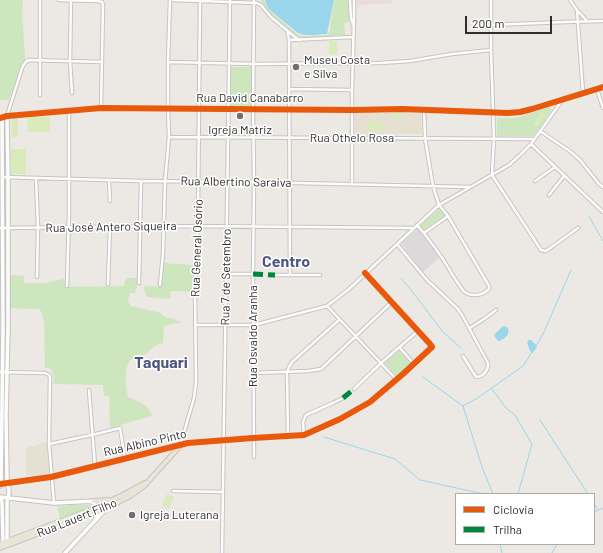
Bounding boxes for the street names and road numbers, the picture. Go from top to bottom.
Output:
street label: Rua David Canabarro [196,91,304,105]
street label: Rua Othelo Rosa [310,131,394,145]
street label: Rua Albertino Saraiva [180,174,292,190]
street label: Rua General Osório [188,199,206,297]
street label: Rua José Antero Siqueira [45,219,177,235]
street label: Rua 7 de Setembro [218,228,234,326]
street label: Rua Osvaldo Aranha [246,285,260,387]
street label: Rua Albino Pinto [102,426,188,460]
street label: Rua Lauert Filho [35,495,119,541]

